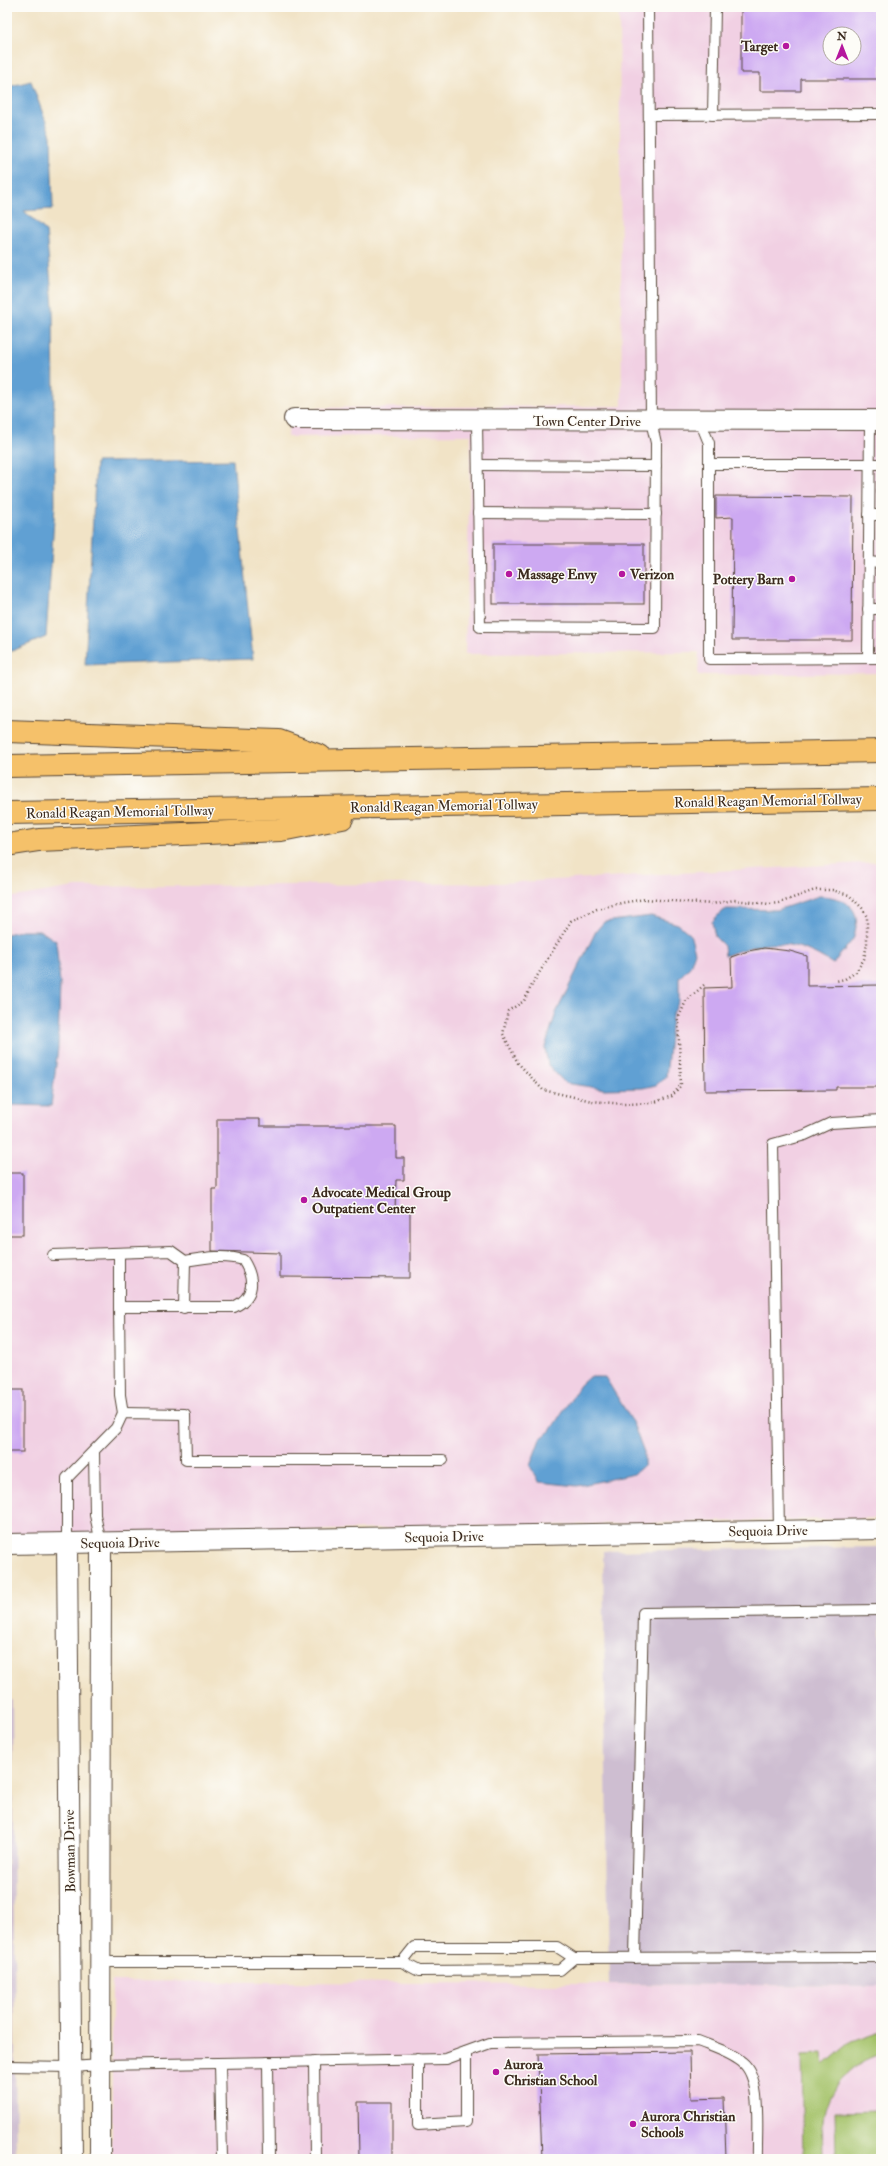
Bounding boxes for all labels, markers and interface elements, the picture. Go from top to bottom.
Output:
north arrow [822,26,862,66]
text: N [836,30,848,43]
place label: Target [740,38,778,56]
marker: Target [781,41,791,51]
street label: Town Center Drive [533,413,641,430]
place label: Massage Envy [516,566,597,584]
place label: Verizon [629,566,675,583]
marker: Massage Envy [504,569,514,579]
marker: Verizon [617,569,627,579]
place label: Pottery Barn [713,571,785,589]
marker: Pottery Barn [787,574,797,584]
street label: Ronald Reagan Memorial Tollway [674,791,863,812]
street label: Ronald Reagan Memorial Tollway [350,796,539,817]
street label: Ronald Reagan Memorial Tollway [26,802,215,823]
place label: Advocate Medical Group Outpatient Center [311,1184,451,1218]
marker: Advocate Medical Group Outpatient Center [299,1195,309,1205]
street label: Sequoia Drive [728,1522,808,1540]
street label: Sequoia Drive [404,1528,484,1546]
street label: Sequoia Drive [80,1534,160,1552]
street label: Bowman Drive [61,1809,79,1893]
place label: Aurora Christian School [503,2056,598,2089]
marker: Aurora Christian School [491,2067,501,2077]
place label: Aurora Christian Schools [640,2108,736,2141]
marker: Aurora Christian Schools [628,2119,638,2129]

